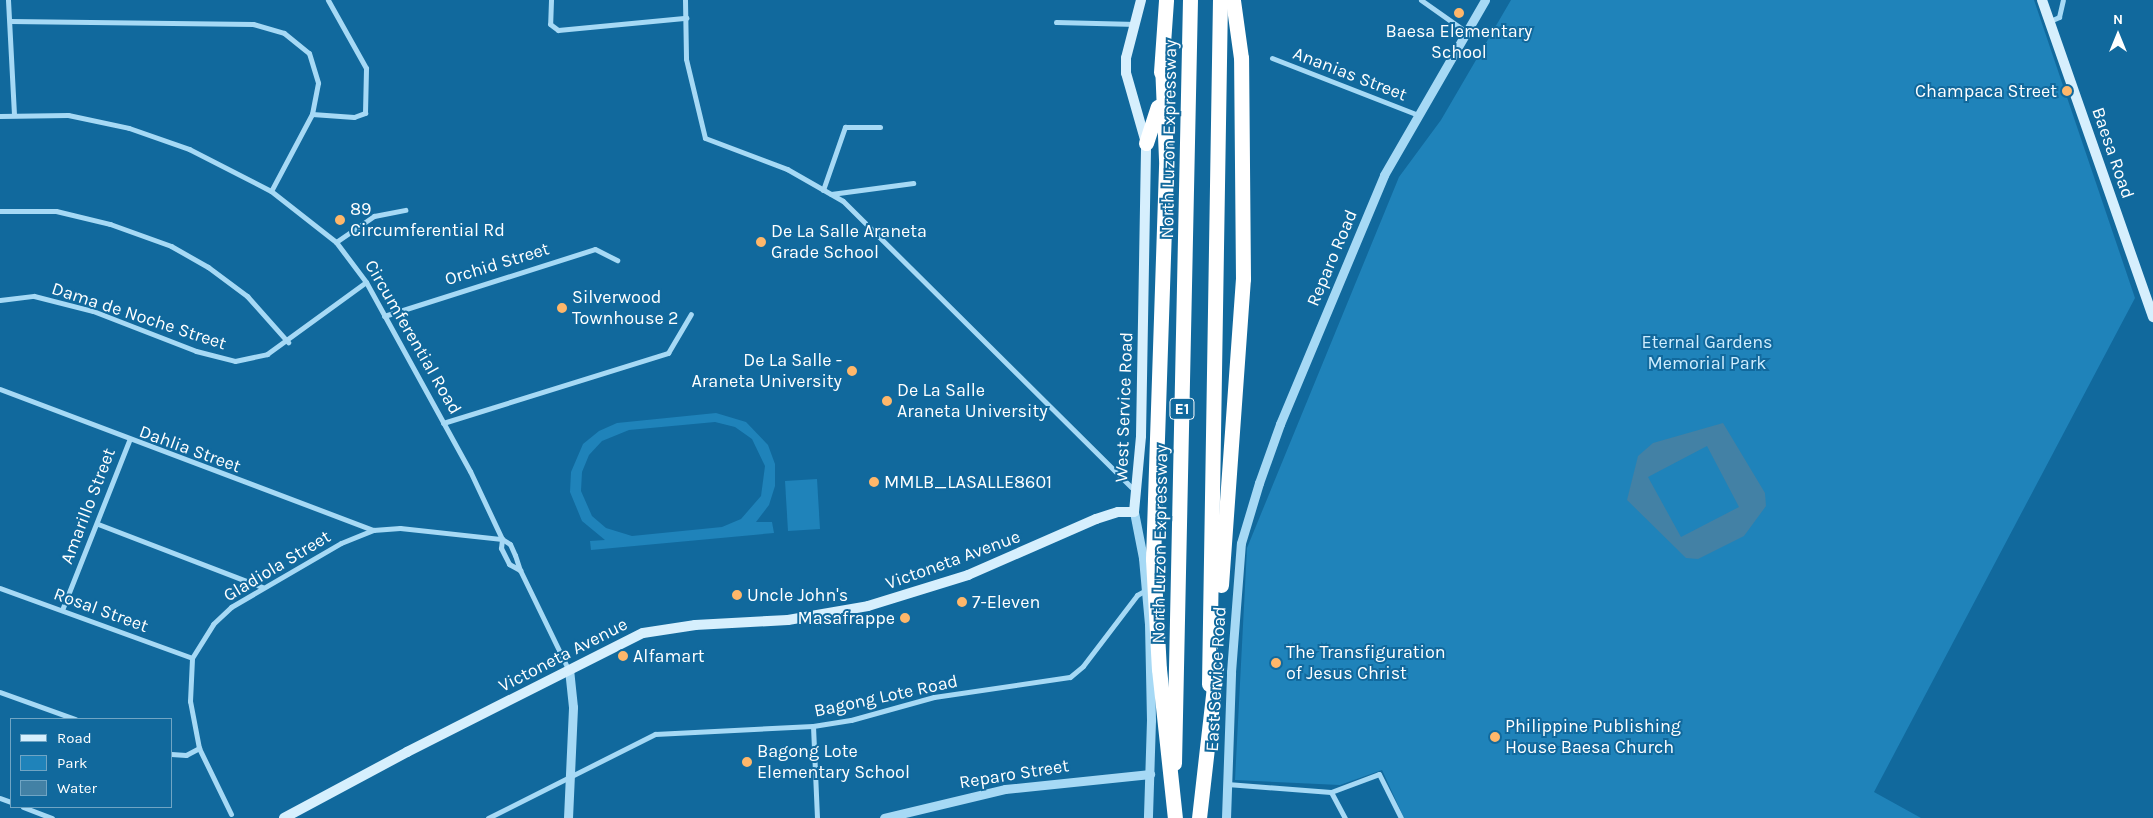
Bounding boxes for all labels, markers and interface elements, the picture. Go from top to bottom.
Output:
marker: Baesa Elementary School [1453,7,1465,19]
north arrow [2093,10,2143,60]
text: N [2113,11,2123,28]
place label: Baesa Elementary School [1386,21,1532,64]
street label: North Luzon Expressway [1156,39,1182,239]
street label: Ananias Street [1290,42,1410,106]
place label: Champaca Street [1915,80,2057,102]
marker: Champaca Street [2061,85,2073,97]
street label: Baesa Road [2087,104,2139,202]
place label: 89 Circumferential Rd [350,199,505,242]
street label: Reparo Road [1302,206,1362,310]
marker: 89 Circumferential Rd [334,214,346,226]
place label: De La Salle Araneta Grade School [771,221,927,264]
marker: De La Salle Araneta Grade School [755,236,767,248]
street label: Orchid Street [442,238,552,290]
street label: Circumferential Road [360,256,466,418]
street label: Dama de Noche Street [49,278,229,354]
place label: Silverwood Townhouse 2 [572,287,678,330]
marker: Silverwood Townhouse 2 [556,302,568,314]
street label: West Service Road [1111,331,1137,483]
park label: Eternal Gardens Memorial Park [1642,332,1772,374]
place label: De La Salle - Araneta University [691,350,842,392]
marker: De La Salle - Araneta University [846,365,858,377]
place label: De La Salle Araneta University [897,380,1048,422]
marker: De La Salle Araneta University [881,395,893,407]
road number: E1 [1168,396,1196,422]
street label: Dahlia Street [136,421,244,477]
street label: North Luzon Expressway [1147,444,1173,644]
street label: Amarillo Street [56,445,120,567]
place label: MMLB_LASALLE8601 [884,471,1052,493]
marker: MMLB_LASALLE8601 [868,476,880,488]
street label: Gladiola Street [220,526,334,606]
street label: Victoneta Avenue [883,526,1023,594]
street label: Rosal Street [51,583,151,637]
place label: Uncle John's [747,584,848,606]
marker: Uncle John's [731,589,743,601]
place label: 7-Eleven [972,591,1040,613]
marker: 7-Eleven [956,596,968,608]
street label: East Service Road [1201,606,1231,752]
place label: Masafrappe [798,607,895,629]
marker: Masafrappe [899,612,911,624]
street label: Victoneta Avenue [495,613,631,697]
place label: The Transfiguration of Jesus Christ [1286,642,1446,684]
place label: Alfamart [633,645,704,667]
marker: Alfamart [617,650,629,662]
marker: The Transfiguration of Jesus Christ [1270,657,1282,669]
street label: Bagong Lote Road [812,670,960,722]
place label: Philippine Publishing House Baesa Church [1505,716,1681,759]
legend [10,718,172,808]
text: Road [57,729,92,747]
marker: Philippine Publishing House Baesa Church [1489,731,1501,743]
place label: Bagong Lote Elementary School [757,741,910,784]
text: Park [57,754,87,772]
street label: Reparo Street [958,755,1070,793]
marker: Bagong Lote Elementary School [741,756,753,768]
text: Water [57,779,97,797]

